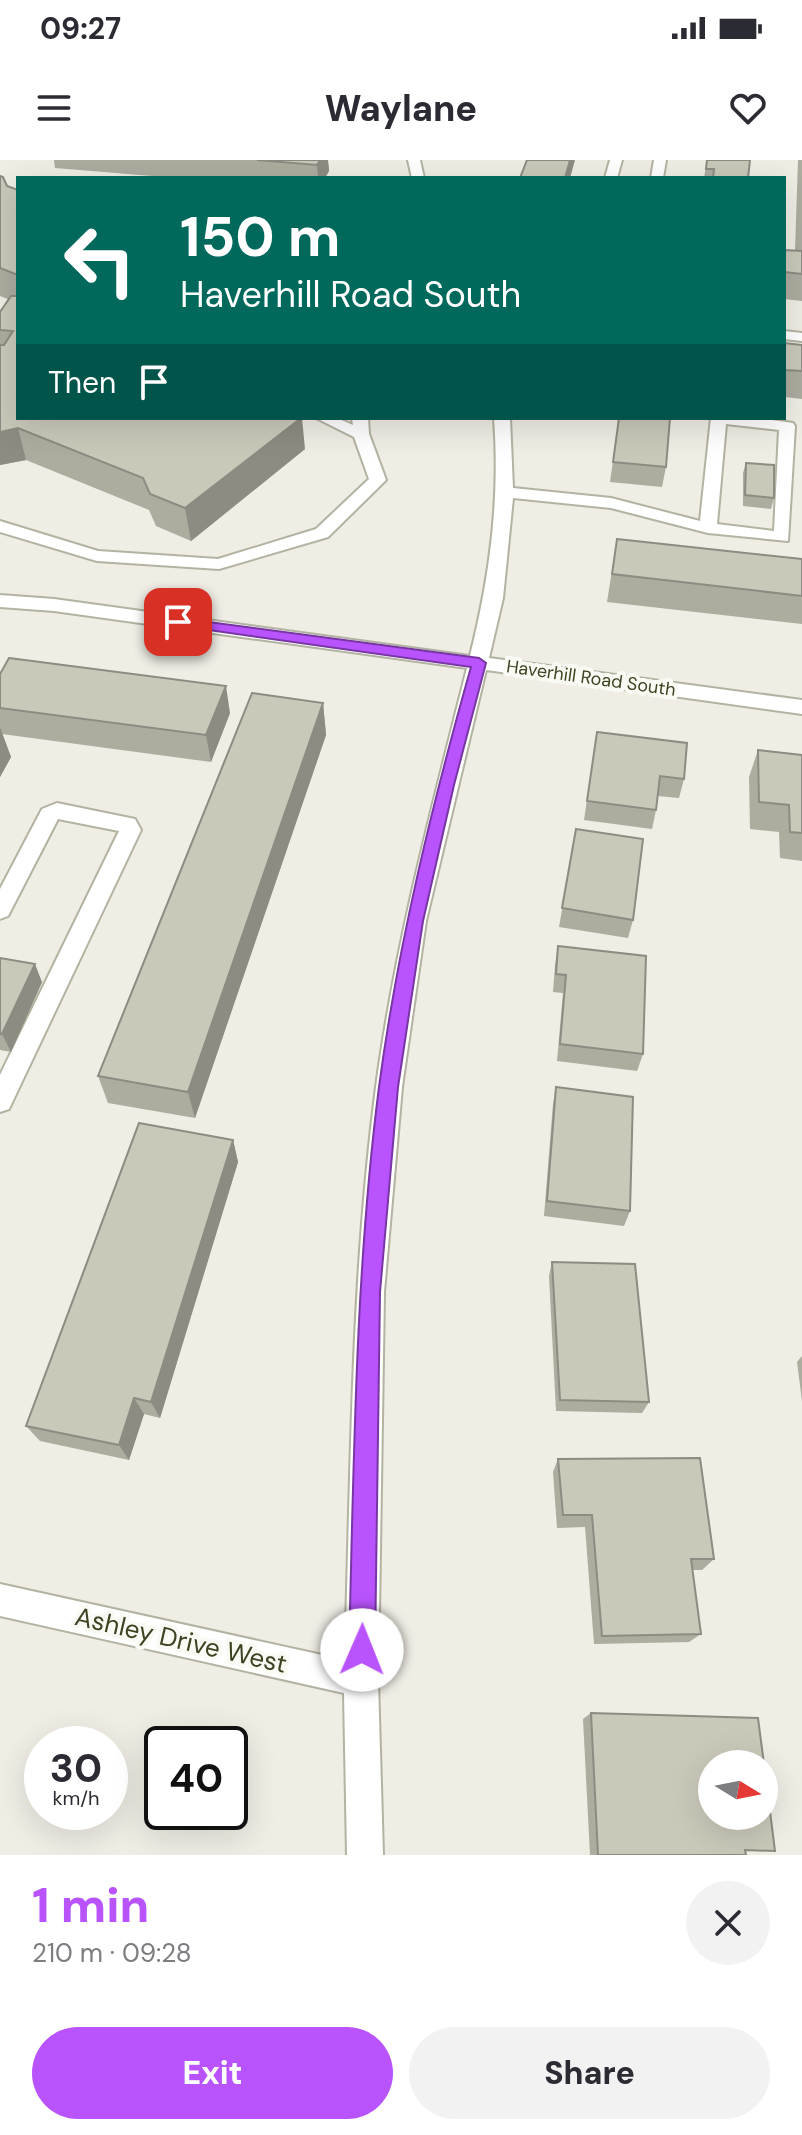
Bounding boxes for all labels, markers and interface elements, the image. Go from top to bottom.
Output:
text: 09:27 [40,9,121,48]
text: Waylane [325,85,477,132]
icon: menu [32,86,76,130]
icon: heart [726,86,770,130]
text: 150 m [180,200,341,273]
icon: left [48,208,152,312]
text: Haverhill Road South [180,271,521,318]
icon: arrive [132,360,176,404]
text: Then [48,363,116,402]
pin [144,588,212,656]
icon: arrive [156,600,200,644]
street label: Haverhill Road South [505,654,677,702]
street label: Ashley Drive West [72,1599,290,1681]
position arrow [320,1608,404,1692]
speed limit sign: 40 [144,1726,248,1830]
text: 30 [50,1742,102,1794]
north arrow [698,1750,778,1830]
map controls [698,1750,778,1830]
text: km/h [52,1785,100,1811]
text: 1 min [32,1874,149,1937]
button: close [686,1881,770,1965]
text: 210 m · 09:28 [32,1936,192,1970]
button: Exit [32,2027,393,2119]
button: Share [409,2027,770,2119]

